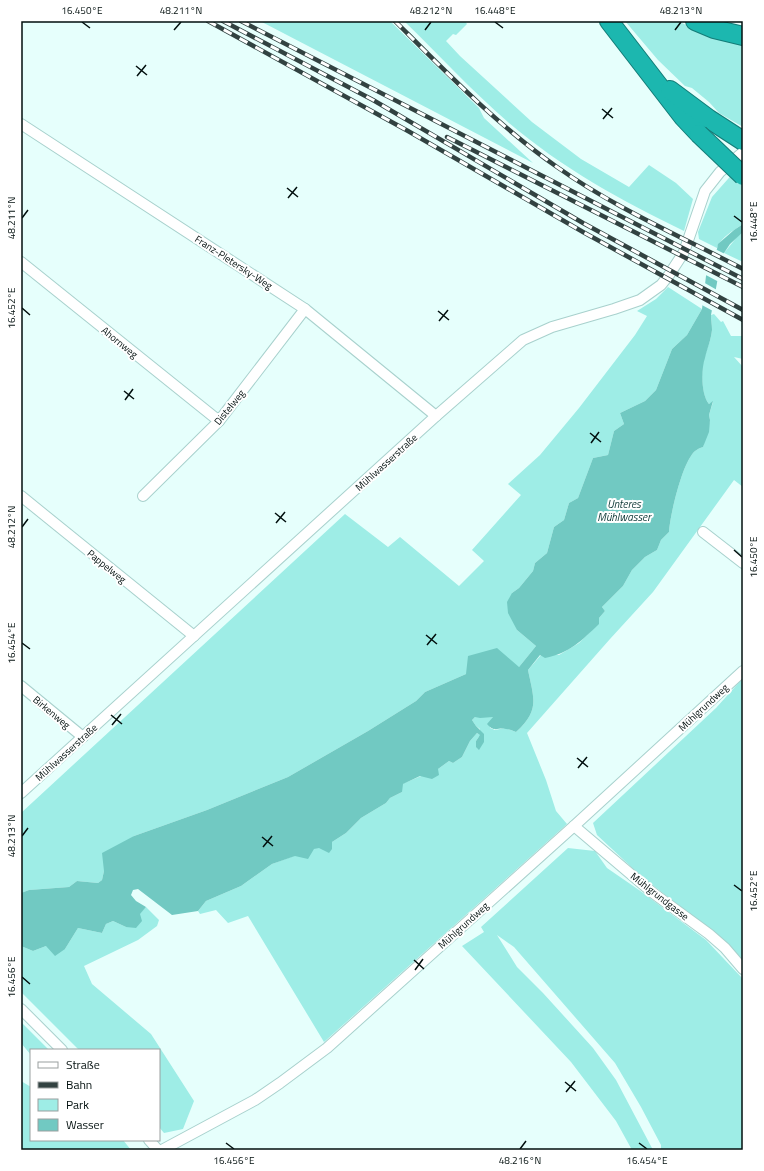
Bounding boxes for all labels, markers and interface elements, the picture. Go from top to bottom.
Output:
text: 16.450°E [61,3,103,18]
text: 48.211°N [160,3,202,18]
text: 48.212°N [410,3,452,18]
text: 16.448°E [474,3,516,18]
text: 48.213°N [660,3,702,18]
text: 48.211°N [4,197,19,239]
text: 16.448°E [746,201,761,243]
street label: Franz-Pletersky-Weg [192,232,276,293]
text: 16.452°E [4,287,19,329]
street label: Ahornweg [98,323,141,362]
street label: Distelweg [210,386,248,428]
street label: Mühlwasserstraße [352,430,421,494]
water label: Unteres Mühlwasser [597,496,652,525]
text: 48.212°N [4,506,19,548]
text: 16.450°E [746,536,761,578]
street label: Pappelweg [84,546,129,587]
text: 16.454°E [4,622,19,664]
street label: Mühlgrundweg [675,680,732,735]
street label: Birkenweg [30,692,74,732]
street label: Mühlwasserstraße [32,720,101,784]
text: 48.213°N [4,815,19,857]
street label: Mühlgrundgasse [627,869,692,924]
text: 16.452°E [746,870,761,912]
street label: Mühlgrundweg [435,898,492,952]
text: 16.456°E [4,956,19,998]
legend [30,1049,160,1141]
text: Straße [66,1055,100,1074]
text: Bahn [66,1075,92,1094]
text: Park [66,1095,89,1114]
text: Wasser [66,1115,104,1134]
text: 16.456°E [213,1153,255,1168]
text: 48.216°N [499,1153,541,1168]
text: 16.454°E [626,1153,668,1168]

